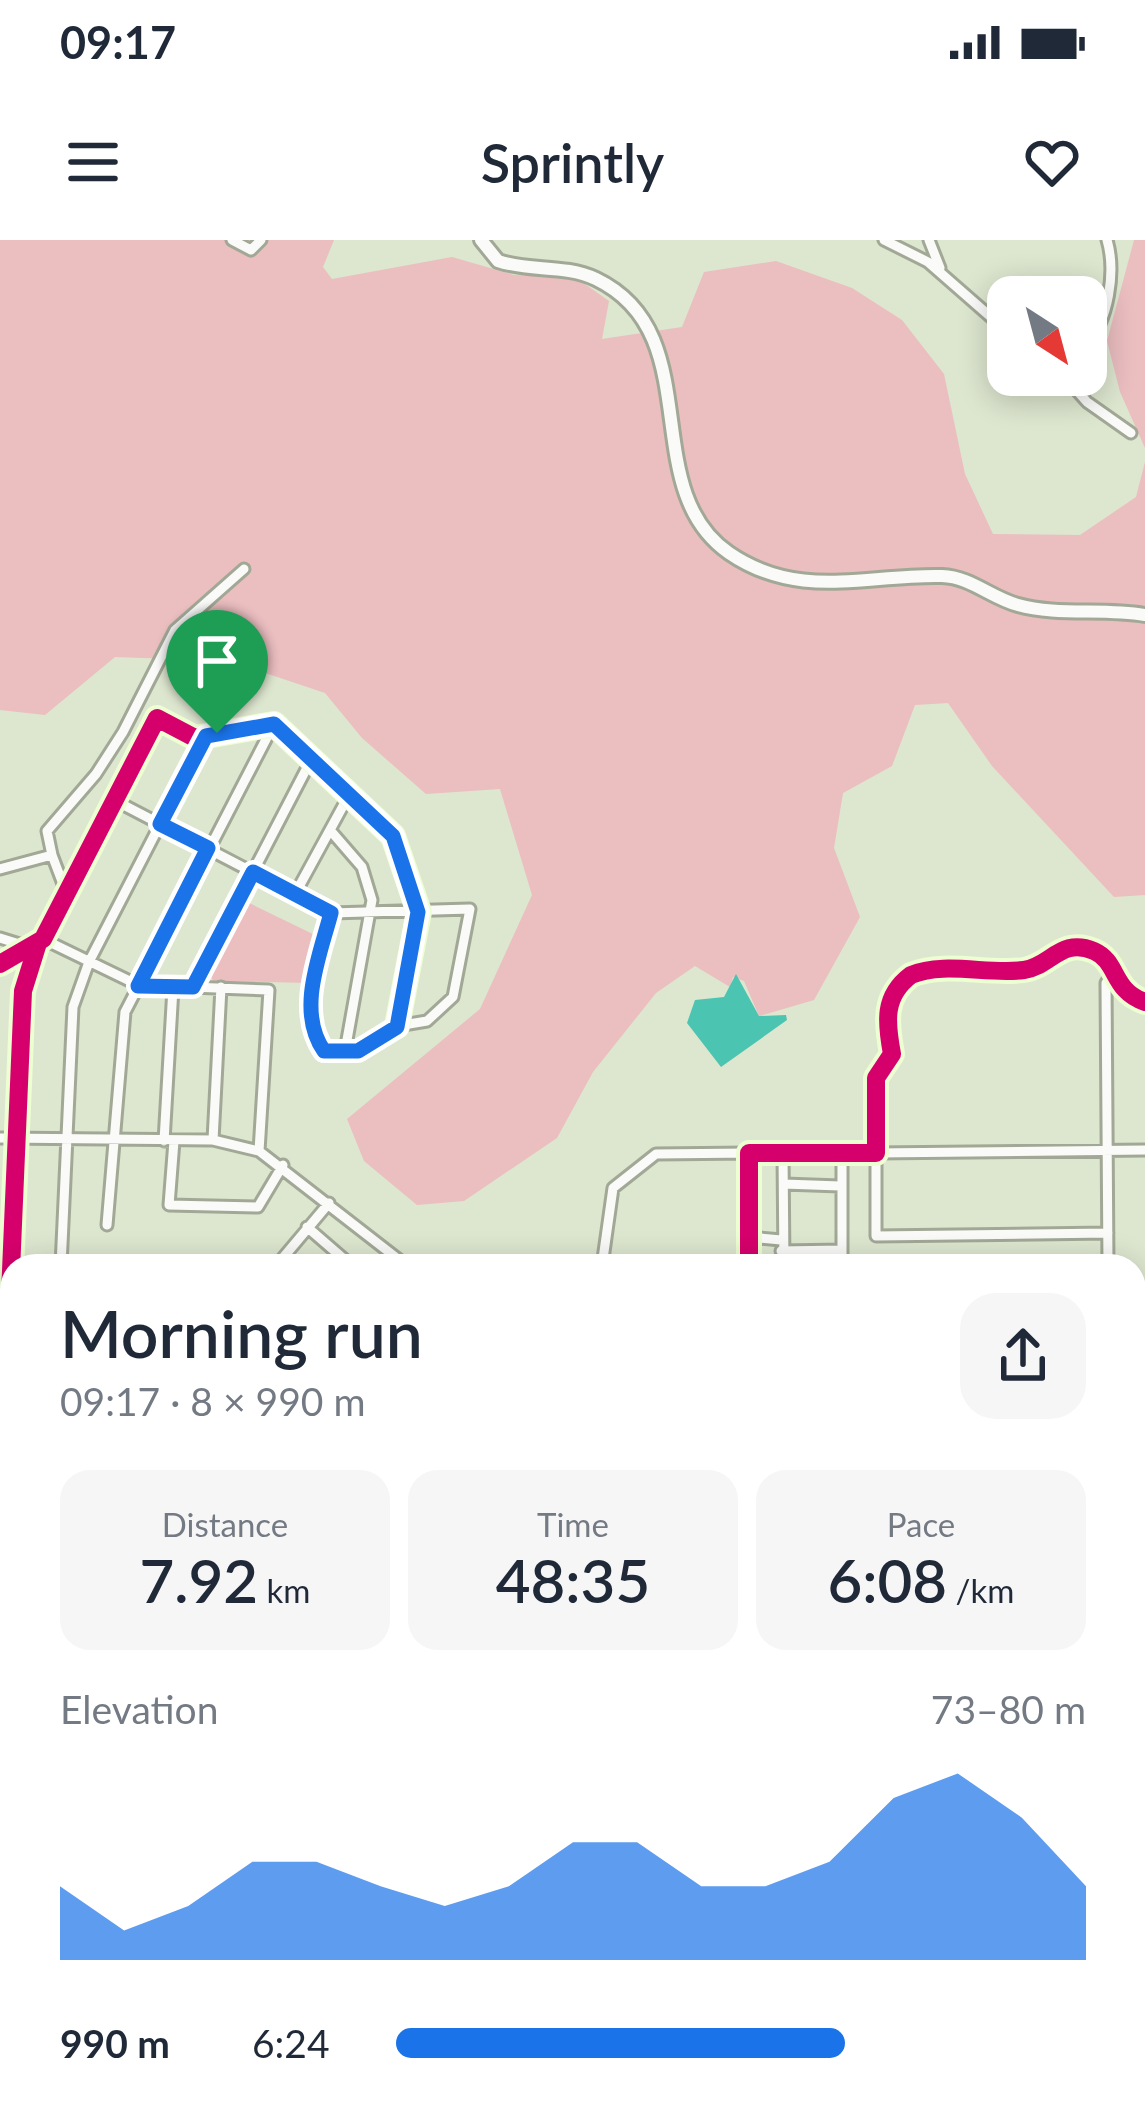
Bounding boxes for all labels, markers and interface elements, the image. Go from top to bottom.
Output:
text: 09:17 [60,15,176,69]
icon: menu [60,129,126,195]
icon: heart [1019,129,1085,195]
text: Sprintly [481,130,664,195]
north arrow [987,276,1107,396]
map controls [987,276,1107,396]
pin [166,610,268,733]
icon: arrive [184,628,250,694]
text: Morning run [60,1293,423,1372]
button: share [960,1293,1086,1419]
text: 09:17 · 8 × 990 m [60,1378,365,1424]
text: Distance [162,1504,288,1544]
text: Time [537,1504,609,1544]
text: Pace [887,1504,955,1544]
text: 7.92 [140,1544,258,1616]
text: 48:35 [496,1544,650,1616]
text: 6:08 [828,1544,947,1616]
text: km [258,1570,310,1610]
text: /km [947,1570,1014,1610]
text: Elevation [60,1686,218,1732]
text: 73–80 m [931,1686,1086,1732]
text: 990 m [60,2020,170,2066]
text: 6:24 [252,2020,330,2066]

